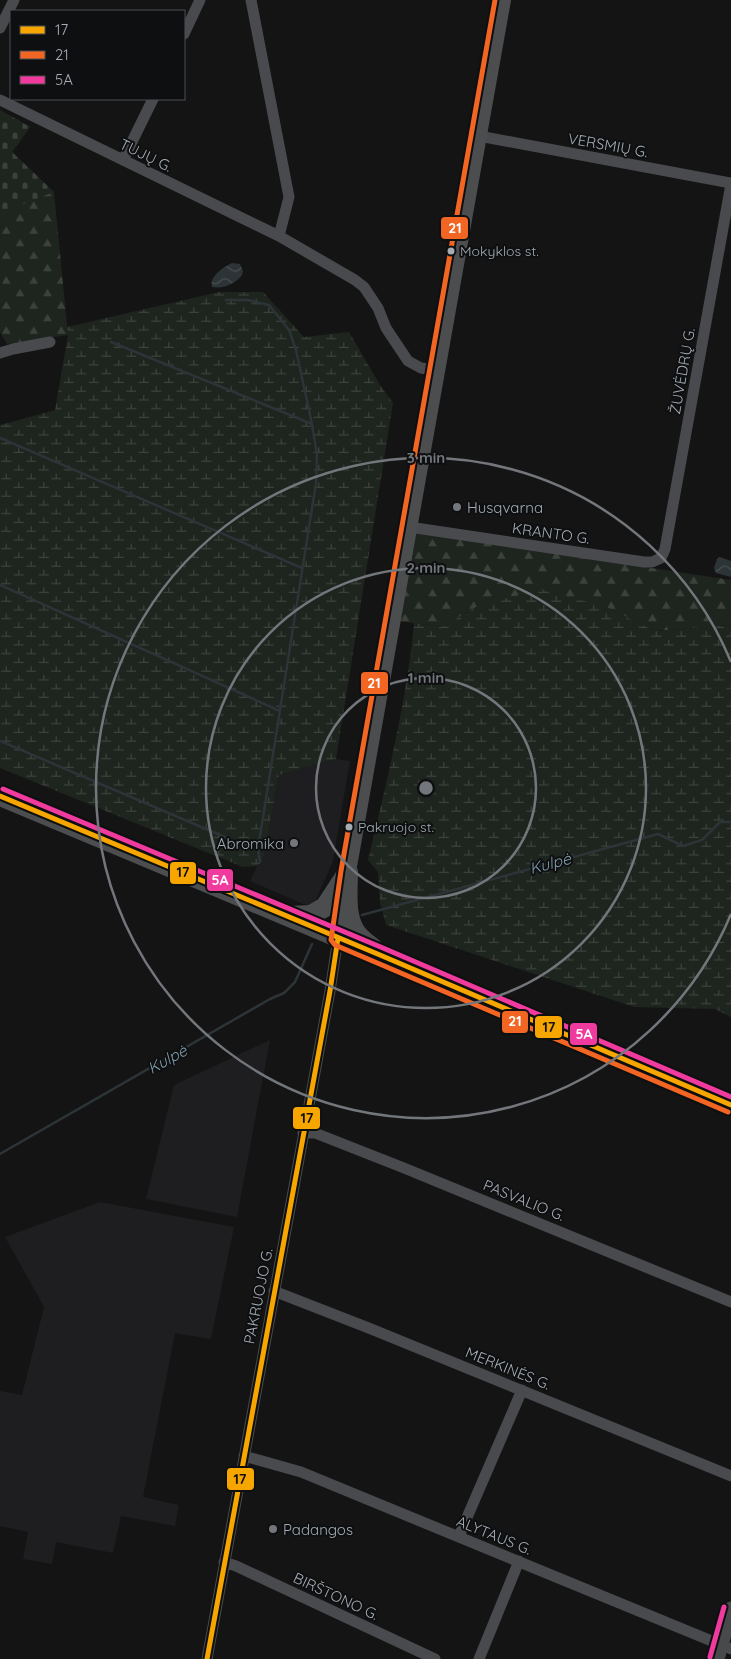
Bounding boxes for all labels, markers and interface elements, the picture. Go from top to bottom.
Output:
legend [10,10,185,100]
text: 17 [55,20,69,39]
text: 21 [55,45,69,64]
text: 5A [55,70,73,89]
street label: VERSMIŲ G. [566,129,650,161]
street label: TUJŲ G. [117,134,175,176]
line badge: 21 [440,216,469,240]
text: 21 [448,219,462,237]
place label: Mokyklos st. [460,242,539,260]
marker: Mokyklos st. [446,246,456,256]
street label: ŽUVĖDRŲ G. [665,326,699,416]
text: 3 min [407,448,445,467]
place label: Husqvarna [467,498,543,517]
marker: Husqvarna [451,501,463,513]
street label: KRANTO G. [511,518,591,548]
text: 2 min [406,558,446,577]
text: 1 min [408,668,444,687]
line badge: 21 [360,671,389,695]
text: 21 [367,674,381,692]
centre of rings [417,779,435,797]
place label: Pakruojo st. [358,818,434,836]
marker: Pakruojo st. [344,822,354,832]
place label: Abromika [217,834,284,853]
marker: Abromika [288,837,300,849]
water label: Kulpė [527,848,574,878]
line badge: 17 [169,861,197,885]
text: 17 [176,863,190,881]
line badge: 5A [206,868,234,892]
text: 5A [211,871,229,889]
line badge: 21 [501,1010,529,1034]
text: 21 [508,1012,522,1030]
line badge: 17 [534,1015,563,1039]
text: 17 [542,1018,556,1036]
line badge: 5A [569,1022,598,1046]
text: 5A [575,1025,593,1043]
water label: Kulpė [144,1040,191,1078]
line badge: 17 [292,1106,321,1130]
text: 17 [300,1109,314,1127]
street label: PASVALIO G. [481,1175,567,1225]
street label: PAKRUOJO G. [239,1246,277,1346]
street label: MERKINĖS G. [463,1342,553,1394]
line badge: 17 [226,1467,255,1491]
text: 17 [233,1470,247,1488]
street label: ALYTAUS G. [454,1511,534,1559]
place label: Padangos [283,1520,353,1539]
marker: Padangos [267,1523,279,1535]
street label: BIRŠTONO G. [290,1568,382,1624]

